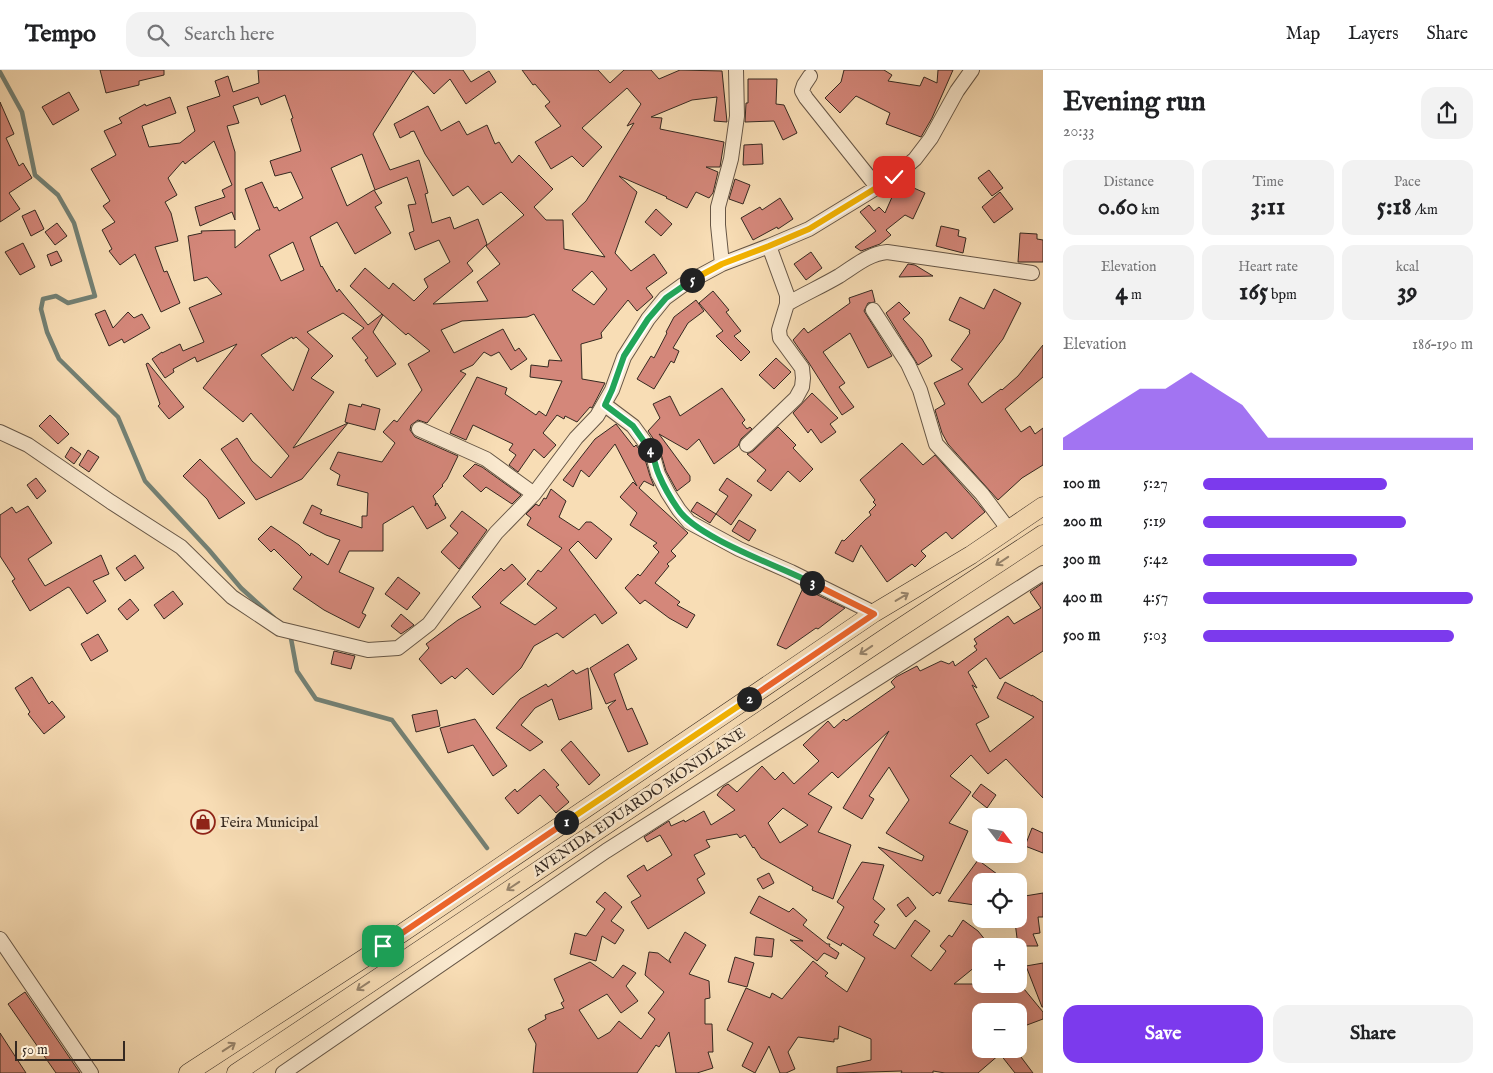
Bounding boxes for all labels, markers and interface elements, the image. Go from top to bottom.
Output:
search box [126,12,476,57]
text: Tempo [25,19,96,50]
icon: search [144,21,172,49]
text: Search here [184,23,274,47]
text: Map [1286,23,1320,46]
text: Layers [1348,23,1399,46]
text: Share [1427,23,1468,46]
text: Evening run [1063,85,1206,120]
button: share [1421,87,1473,139]
text: 20:33 [1063,122,1095,142]
pin [873,156,915,198]
icon: check [880,163,908,191]
text: Distance [1103,173,1154,191]
text: Time [1252,173,1284,191]
text: Pace [1394,173,1421,191]
text: 0.60 [1098,191,1138,223]
text: 3:11 [1251,191,1285,223]
text: 5:18 [1377,191,1412,223]
text: km [1138,201,1160,219]
text: /km [1412,201,1438,219]
text: Elevation [1101,258,1156,276]
text: Heart rate [1238,258,1298,276]
text: kcal [1396,258,1419,276]
pin: 5 [680,268,704,292]
text: 5 [690,271,695,289]
text: 4 [1116,276,1128,308]
text: 165 [1239,276,1268,308]
text: 39 [1397,276,1417,308]
text: m [1128,286,1142,304]
text: bpm [1268,286,1297,304]
text: Elevation [1063,335,1126,355]
text: 186–190 m [1412,335,1473,355]
pin: 4 [638,438,662,462]
text: 4 [647,441,654,459]
text: 100 m [1063,474,1100,494]
text: 5:27 [1143,474,1168,494]
text: 200 m [1063,512,1102,532]
text: 5:19 [1143,512,1166,532]
text: 300 m [1063,550,1101,570]
text: 5:42 [1143,550,1168,570]
one-way arrow [995,556,1009,566]
pin: 3 [800,570,824,596]
text: 3 [810,574,815,592]
text: 400 m [1063,588,1102,608]
text: 4:57 [1143,588,1168,608]
one-way arrow [895,591,909,601]
text: 500 m [1063,626,1100,646]
text: 5:03 [1143,626,1167,646]
one-way arrow [860,645,874,655]
pin: 2 [736,686,762,712]
text: 2 [746,690,753,708]
street label: AVENIDA EDUARDO MONDLANE [528,723,749,881]
north arrow [972,808,1028,862]
map controls [972,808,1027,1058]
shop icon: Feira Municipal [190,809,216,835]
pin: 1 [554,810,578,834]
place label: Feira Municipal [220,813,319,832]
text: 1 [564,813,569,831]
button: locate [972,873,1027,928]
one-way arrow [506,881,520,892]
pin [362,925,404,967]
icon: arrive [369,932,397,960]
button: + [972,938,1027,993]
one-way arrow [357,982,371,992]
button: − [972,1003,1027,1058]
button: Save [1063,1005,1263,1063]
button: Share [1273,1005,1473,1063]
scale bar [15,1038,125,1061]
text: 50 m [22,1041,48,1059]
one-way arrow [221,1041,235,1051]

